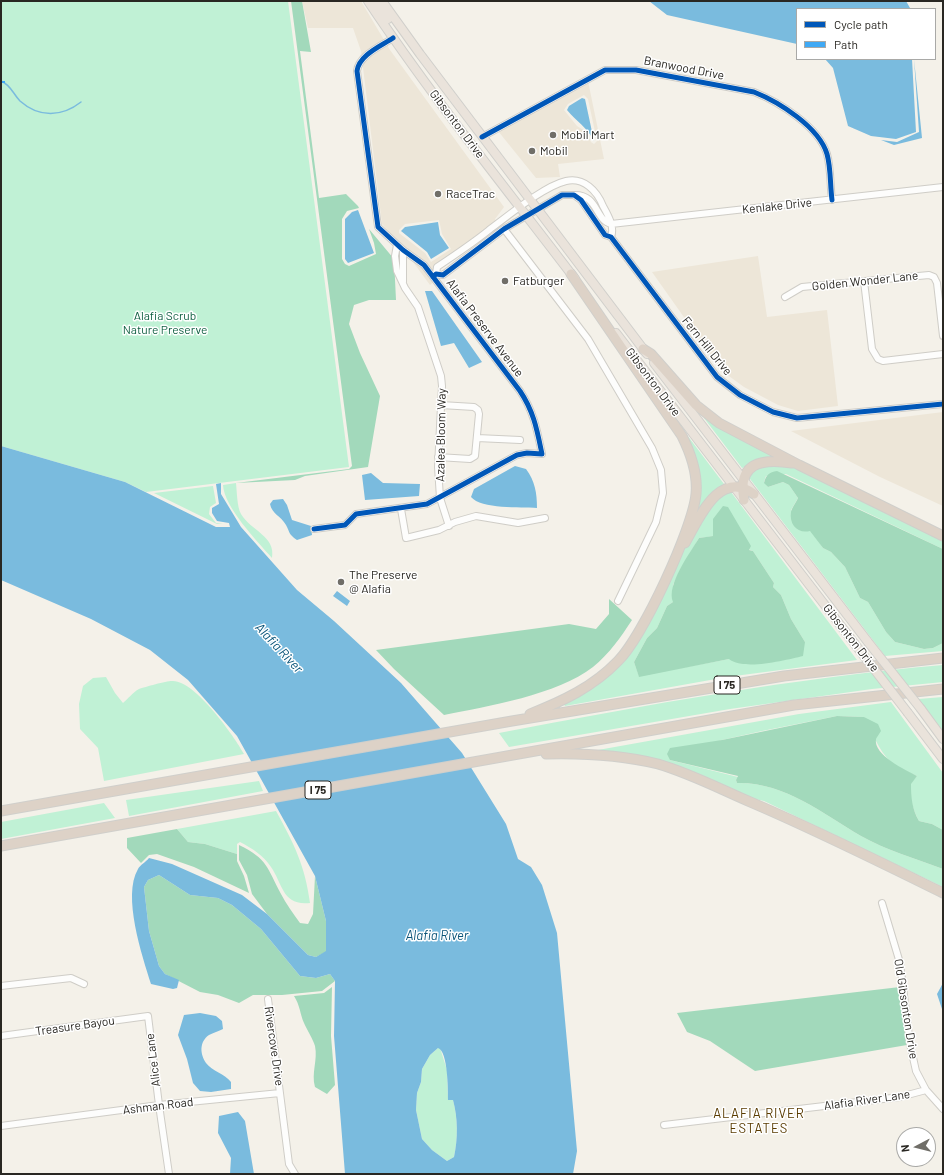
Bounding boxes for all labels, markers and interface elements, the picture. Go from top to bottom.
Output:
legend [796,8,936,60]
text: Cycle path [834,17,888,31]
text: Path [834,37,858,51]
street label: Branwood Drive [643,53,725,83]
street label: Gibsonton Drive [427,87,487,161]
place label: Mobil Mart [561,128,615,142]
marker: Mobil Mart [548,130,558,140]
place label: Mobil [540,144,567,158]
marker: Mobil [527,146,537,156]
place label: RaceTrac [446,187,495,201]
marker: RaceTrac [433,189,443,199]
street label: Kenlake Drive [741,195,813,217]
street label: Golden Wonder Lane [811,268,919,294]
place label: Fatburger [513,274,564,288]
street label: Alafia Preserve Avenue [443,276,527,380]
marker: Fatburger [500,276,510,286]
park label: Alafia Scrub Nature Preserve [123,309,207,337]
street label: Fern Hill Drive [679,314,735,378]
street label: Gibsonton Drive [623,345,683,419]
street label: Azalea Bloom Way [433,388,449,482]
place label: The Preserve @ Alafia [349,568,417,596]
marker: The Preserve @ Alafia [336,577,346,587]
street label: Gibsonton Drive [820,601,882,675]
water label: Alafia River [252,620,306,676]
road number: I 75 [714,676,740,694]
road number: I 75 [305,781,331,799]
water label: Alafia River [406,928,468,944]
street label: Old Gibsonton Drive [891,958,921,1060]
street label: Rivercove Drive [261,1005,287,1087]
street label: Treasure Bayou [34,1013,116,1039]
street label: Alice Lane [143,1032,163,1088]
street label: Alafia River Lane [823,1087,911,1113]
street label: Ashman Road [122,1095,194,1117]
district label: ALAFIA RIVER ESTATES [713,1106,805,1137]
north arrow [896,1127,936,1167]
text: N [898,1144,911,1153]

